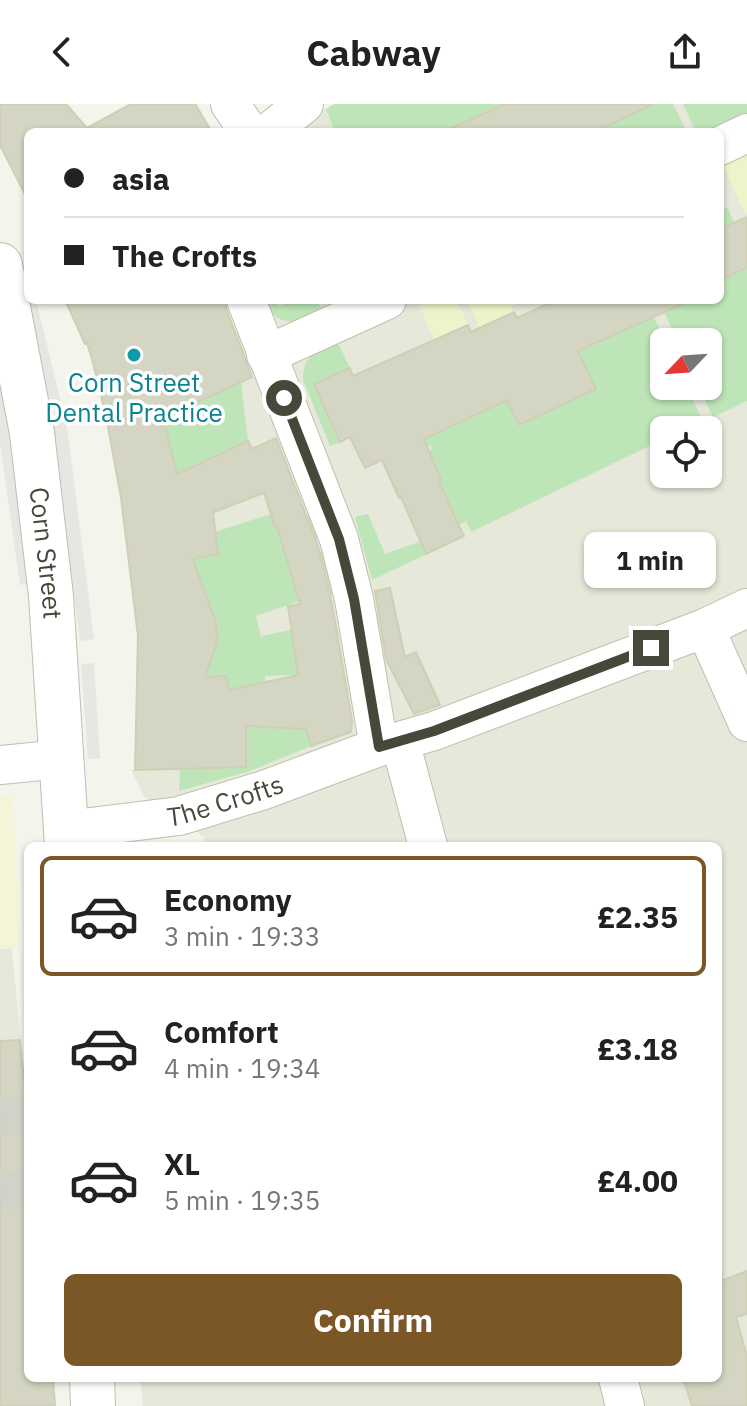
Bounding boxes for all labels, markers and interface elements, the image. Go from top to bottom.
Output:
text: Cabway [306,29,441,76]
icon: back [40,30,84,74]
icon: share [663,30,707,74]
text: asia [112,159,170,198]
text: The Crofts [112,236,257,275]
north arrow [650,328,722,400]
map controls [650,328,722,488]
marker: Corn Street Dental Practice [125,346,143,364]
place label: Corn Street Dental Practice [45,365,223,429]
route start [266,380,302,416]
button: locate [650,416,722,488]
street label: Corn Street [22,485,70,620]
callout: 1 min [585,532,717,588]
text: 1 min [616,543,684,577]
route end [633,630,669,666]
street label: The Crofts [165,766,288,833]
icon: car [68,880,140,952]
text: Economy [164,880,292,919]
text: £2.35 [597,897,678,936]
text: 3 min · 19:33 [164,919,320,953]
icon: car [68,1012,140,1084]
text: Comfort [164,1012,279,1051]
text: £3.18 [597,1029,678,1068]
text: 4 min · 19:34 [164,1051,320,1085]
icon: car [68,1144,140,1216]
text: XL [164,1144,200,1183]
text: £4.00 [597,1161,678,1200]
text: 5 min · 19:35 [164,1183,320,1217]
button: Confirm [64,1274,682,1366]

